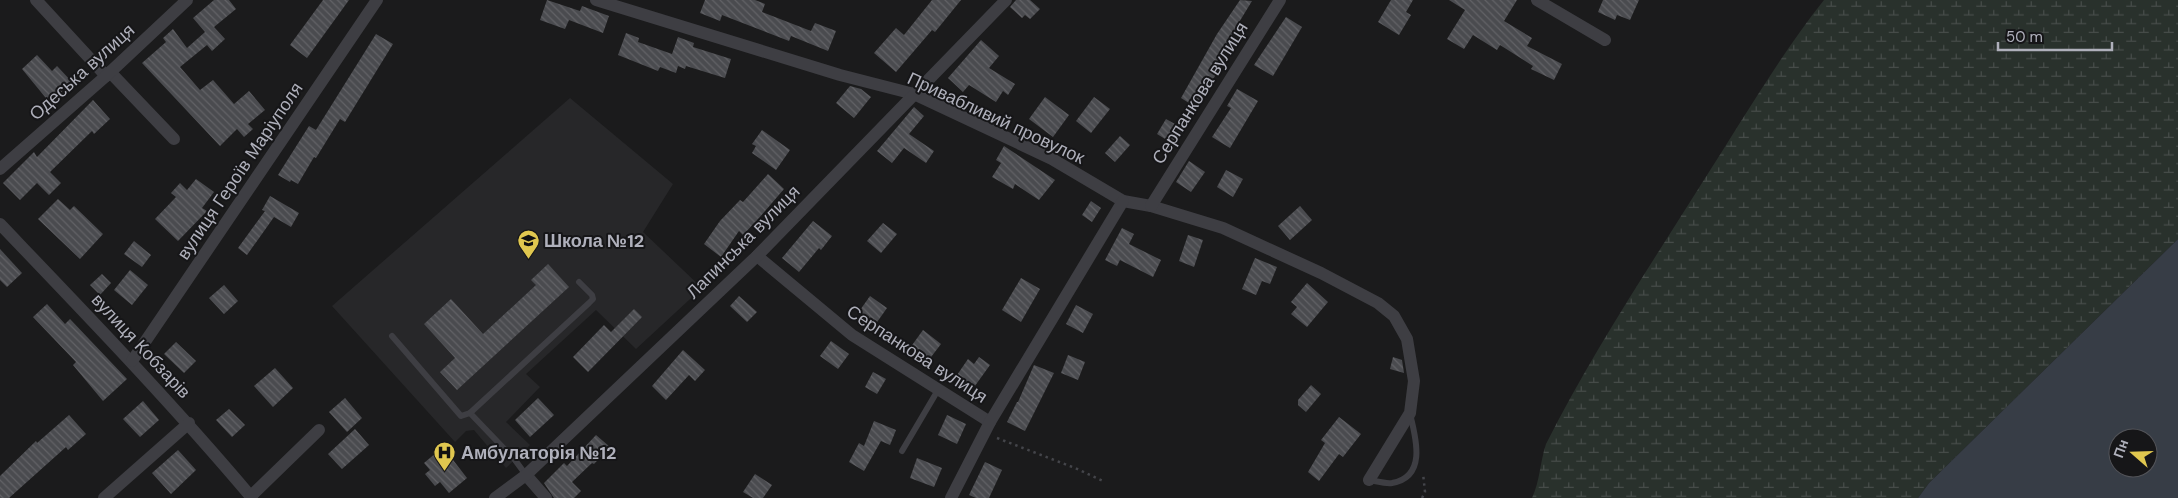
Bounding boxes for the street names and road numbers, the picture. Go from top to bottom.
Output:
street label: Серпанкова вулиця [1147,17,1253,169]
street label: Одеська вулиця [24,18,140,126]
street label: Привабливий провулок [903,66,1089,170]
street label: вулиця Героїв Маріуполя [172,78,308,264]
street label: Лапинська вулиця [681,180,805,304]
street label: вулиця Кобзарів [86,288,196,404]
street label: Серпанкова вулиця [842,299,992,409]

